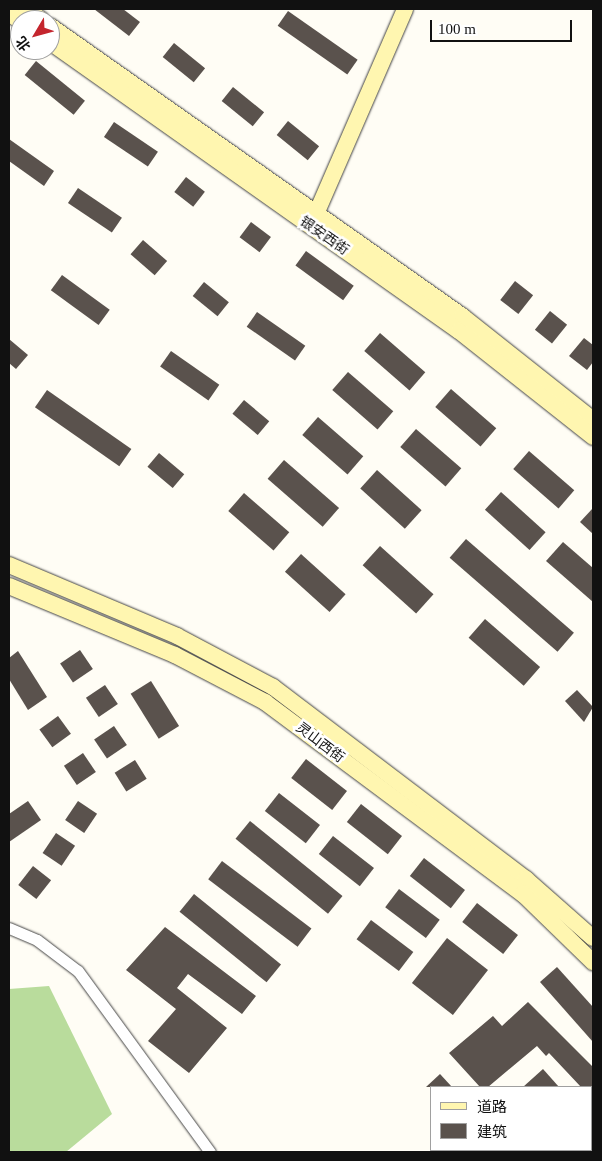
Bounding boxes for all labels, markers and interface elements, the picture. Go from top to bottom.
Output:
north arrow [10,10,60,60]
scale bar [432,10,574,42]
text: 100 m [438,21,476,37]
text: 北 [13,34,34,54]
street label: 银安西街 [296,213,352,259]
street label: 灵山西街 [293,719,347,767]
legend [430,1086,592,1151]
text: 道路 [477,1099,507,1115]
text: 建筑 [477,1124,507,1140]

